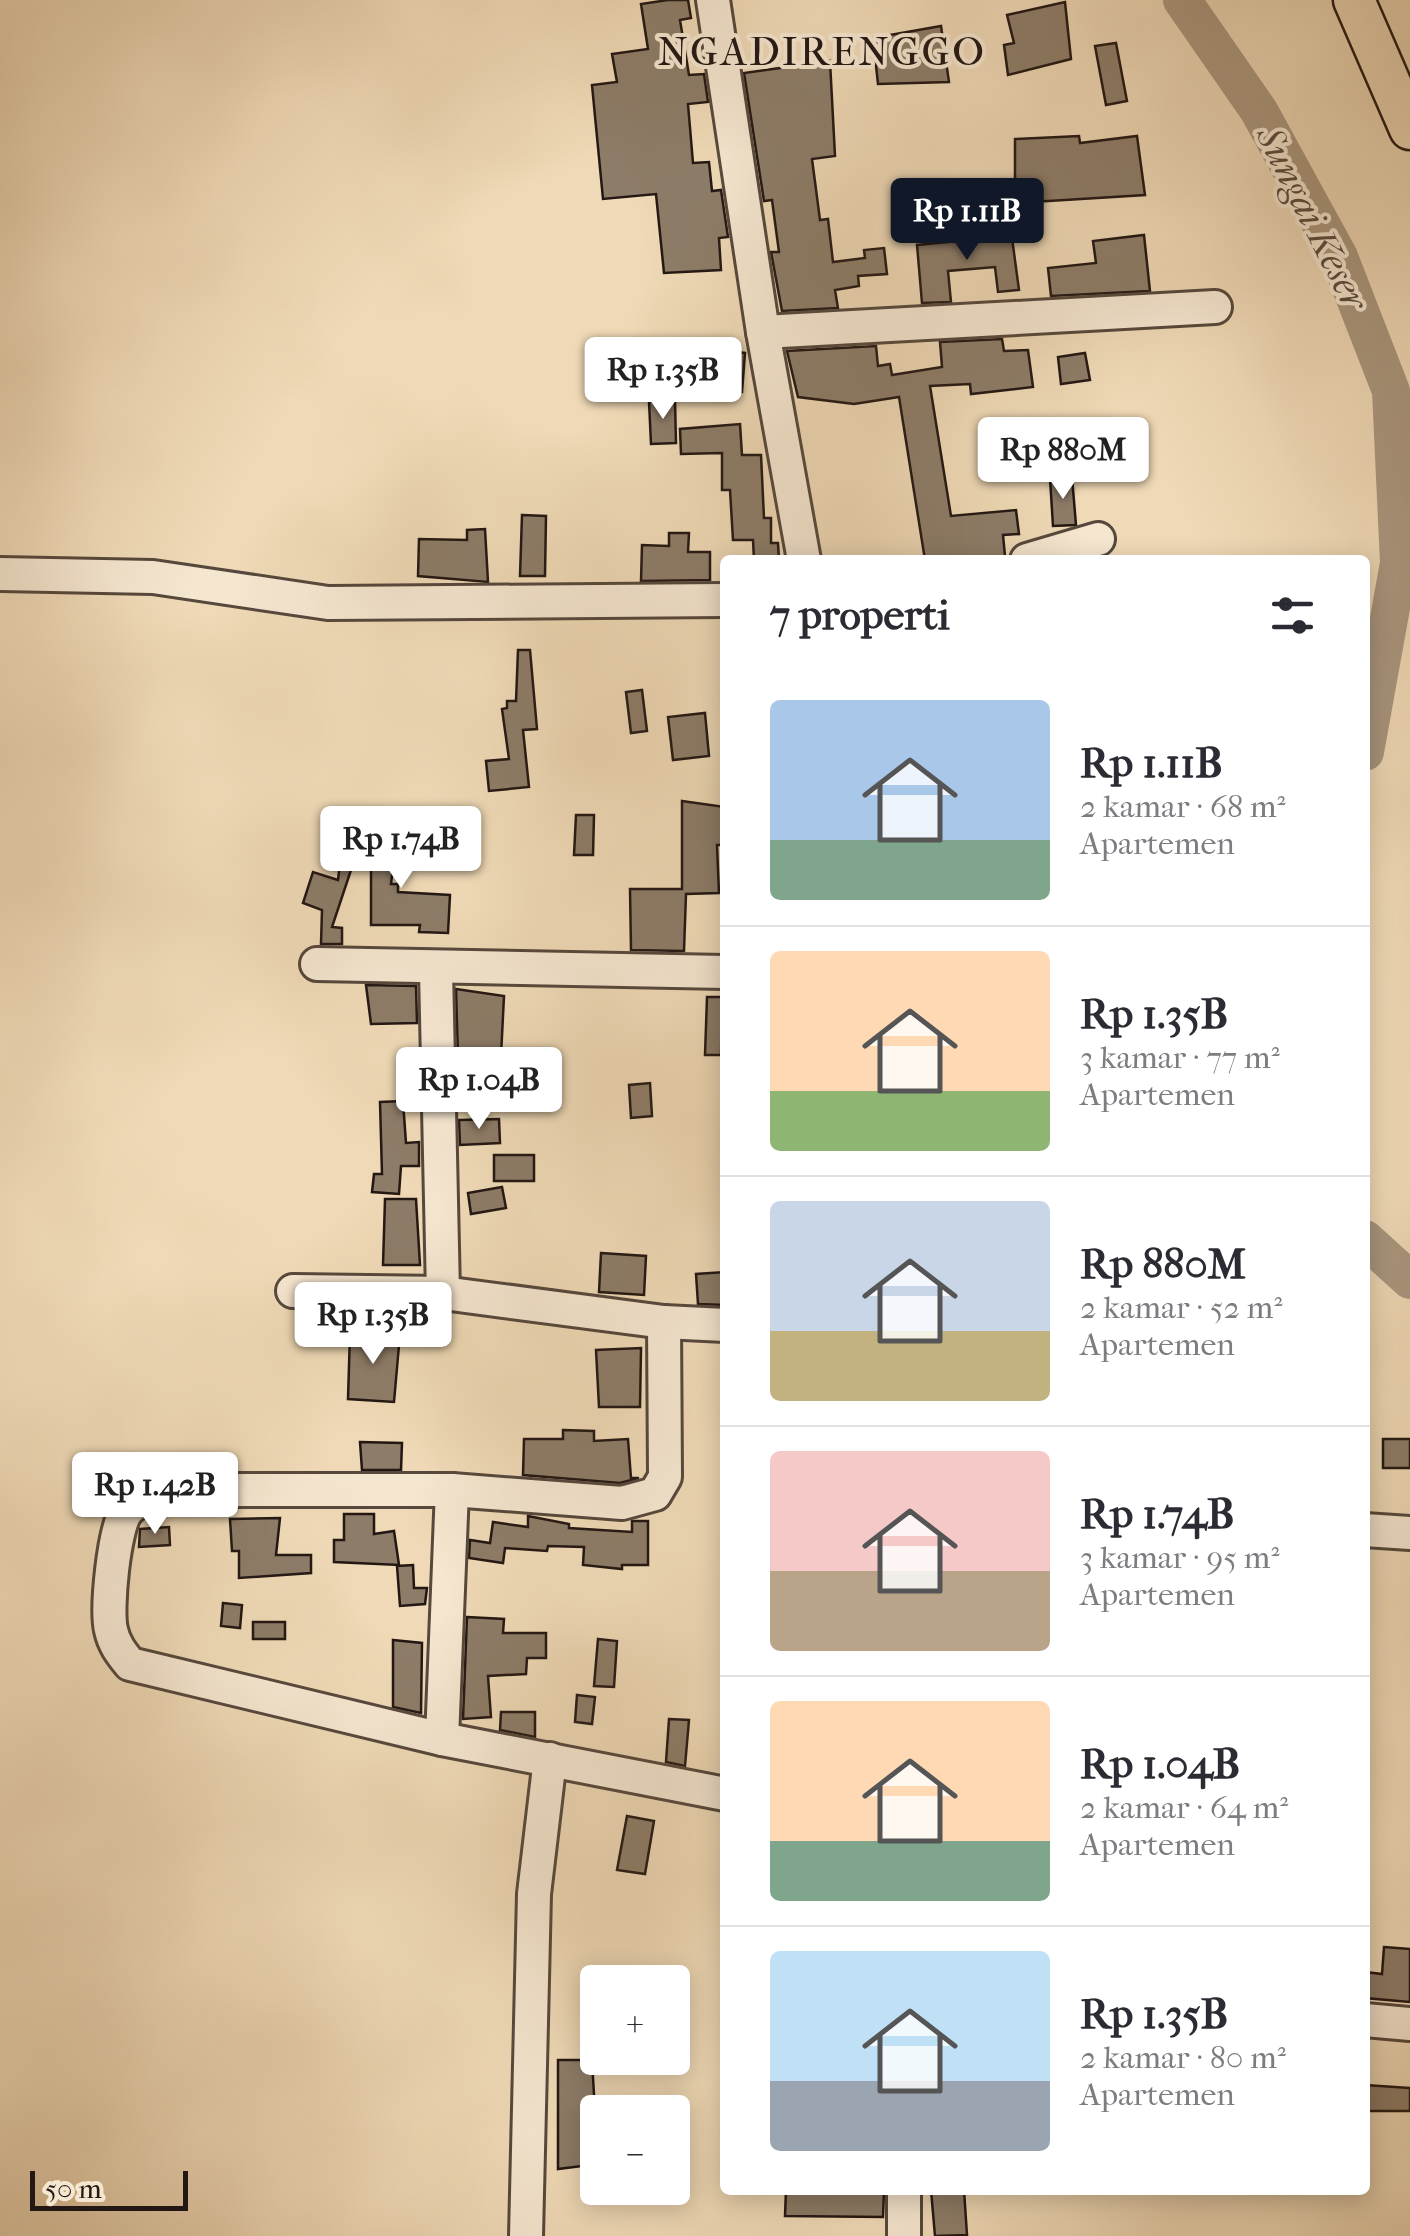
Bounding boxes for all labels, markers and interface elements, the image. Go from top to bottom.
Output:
district label: NGADIRENGGO [658,29,986,75]
water label: Sungai Keser [1246,118,1379,320]
pin: Rp 1.11B [864,178,1070,263]
text: Rp 1.11B [913,192,1021,229]
pin: Rp 1.35B [560,337,766,422]
text: Rp 1.35B [607,351,719,388]
pin: Rp 880M [971,417,1155,502]
text: Rp 880M [1000,431,1126,468]
icon: filters [1265,588,1320,643]
text: 7 properti [770,591,950,640]
text: Rp 1.11B [1080,739,1223,788]
icon: home [850,740,970,860]
text: 2 kamar · 68 m² [1080,788,1286,825]
pin: Rp 1.74B [298,806,504,891]
text: Rp 1.74B [342,820,460,857]
text: Apartemen [1080,825,1235,862]
text: Rp 1.35B [1080,990,1228,1039]
icon: home [850,991,970,1111]
text: 3 kamar · 77 m² [1080,1039,1280,1076]
pin: Rp 1.04B [376,1047,582,1132]
text: Rp 1.04B [418,1061,540,1098]
text: Apartemen [1080,1076,1235,1113]
text: Rp 880M [1080,1240,1246,1289]
icon: home [850,1241,970,1361]
pin: Rp 1.35B [270,1282,476,1367]
text: 2 kamar · 52 m² [1080,1289,1282,1326]
text: Rp 1.35B [317,1296,429,1333]
text: Apartemen [1080,1326,1235,1363]
pin: Rp 1.42B [52,1452,258,1537]
text: Rp 1.42B [94,1466,216,1503]
text: Rp 1.74B [1080,1490,1234,1539]
icon: home [850,1491,970,1611]
text: 3 kamar · 95 m² [1080,1539,1279,1576]
text: Apartemen [1080,1576,1235,1613]
text: Rp 1.04B [1080,1740,1240,1789]
icon: home [850,1741,970,1861]
text: 2 kamar · 64 m² [1080,1789,1288,1826]
text: Apartemen [1080,1826,1235,1863]
map controls [580,1965,690,2205]
button: + [580,1965,690,2075]
text: Rp 1.35B [1080,1990,1228,2039]
icon: home [850,1991,970,2111]
text: 2 kamar · 80 m² [1080,2039,1286,2076]
text: Apartemen [1080,2076,1235,2113]
button: − [580,2095,690,2205]
scale bar [30,2166,188,2210]
text: 50 m [45,2172,102,2205]

